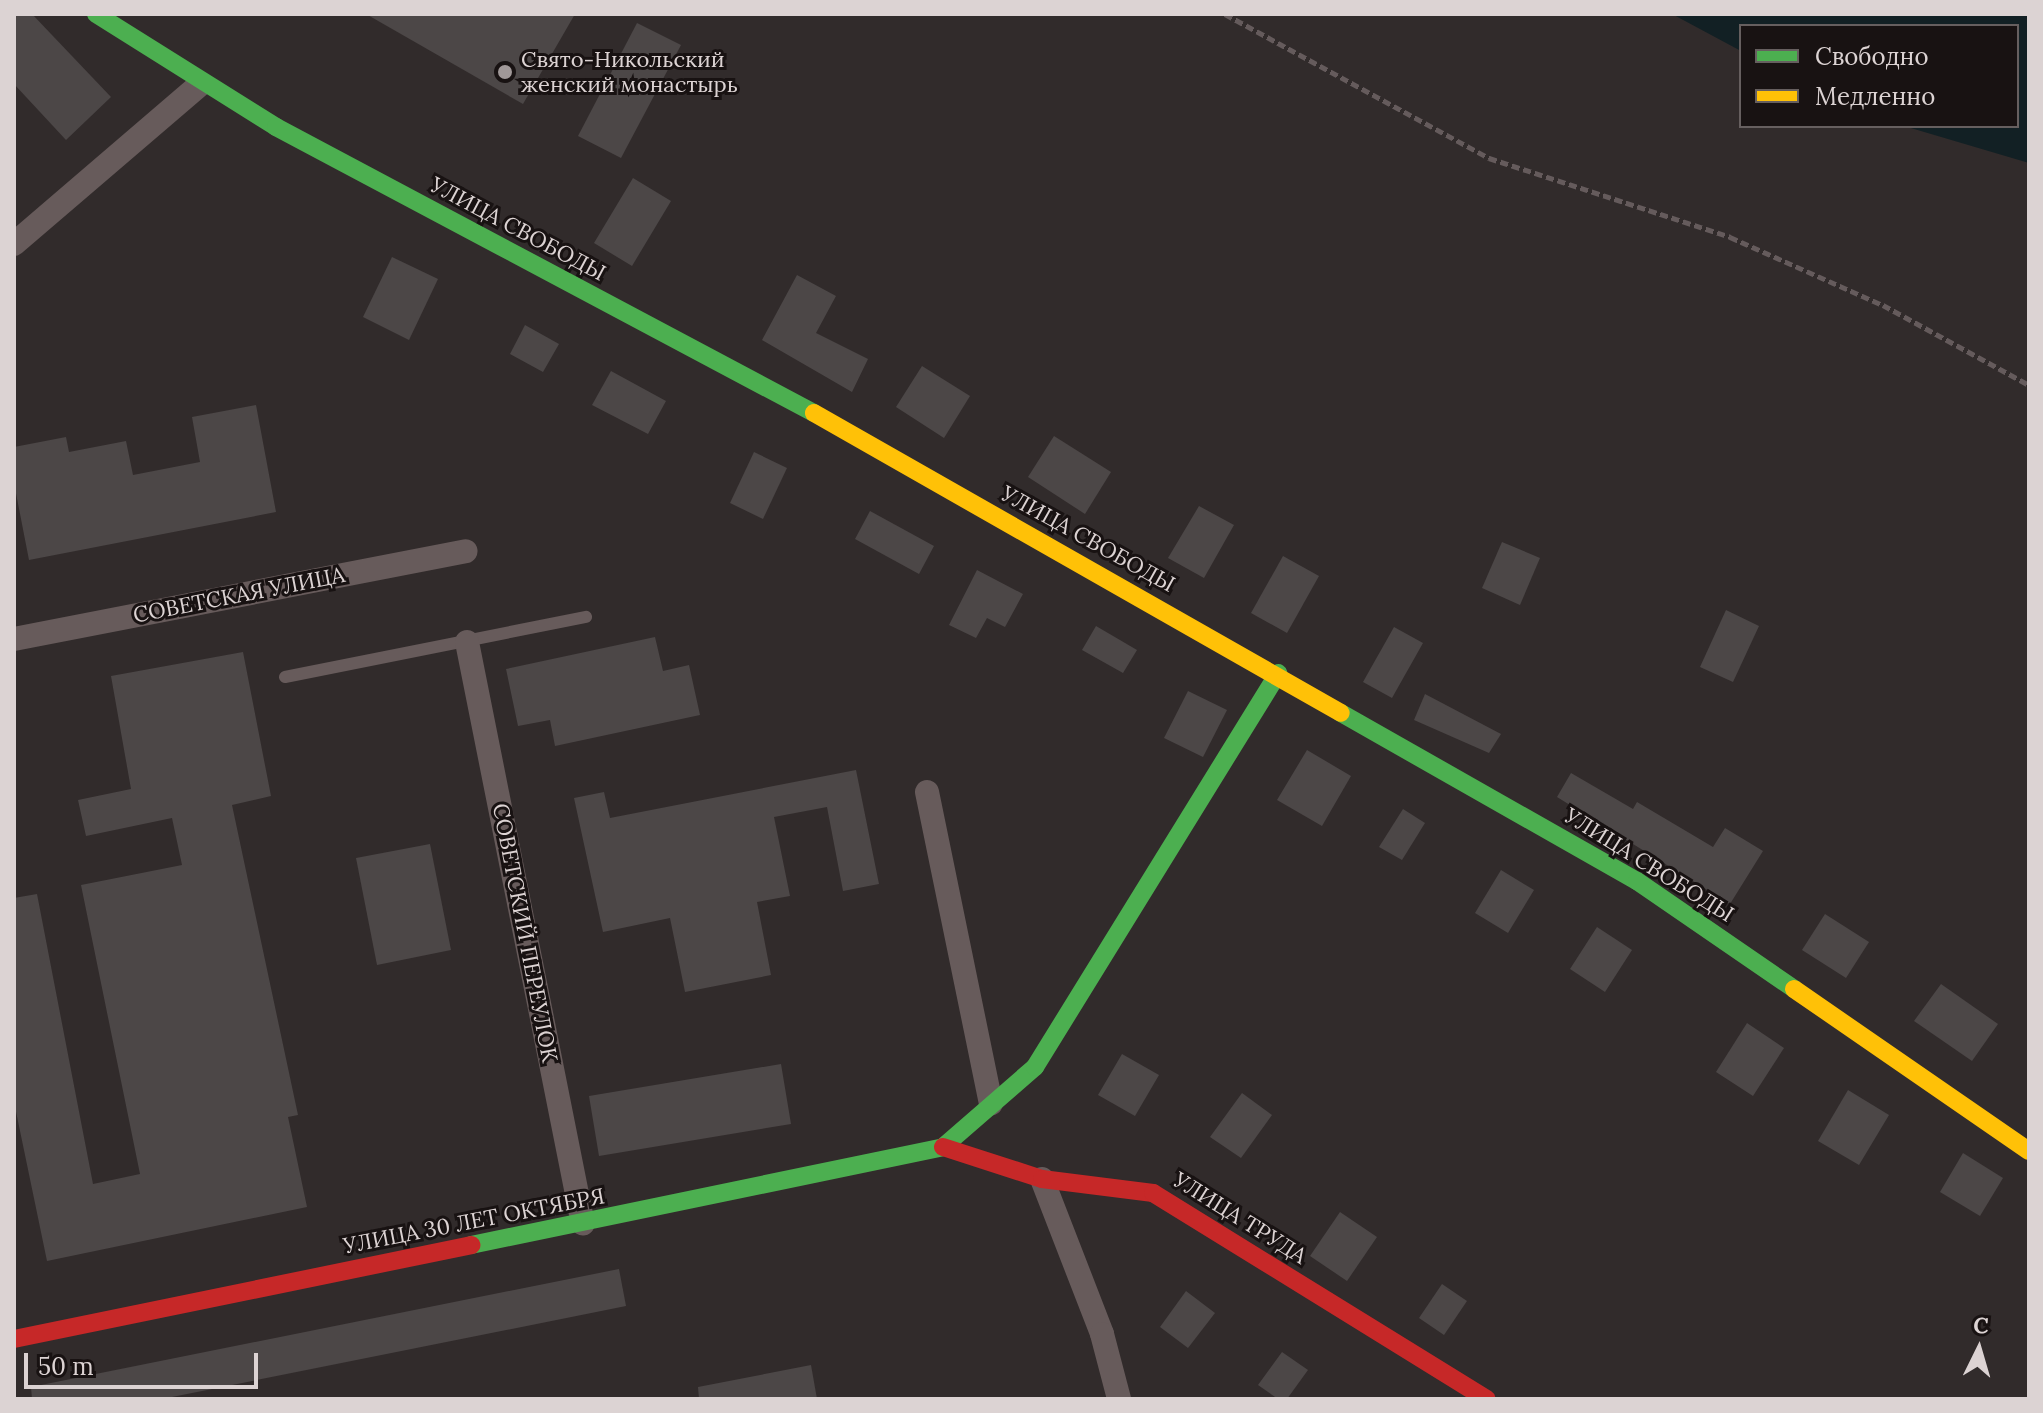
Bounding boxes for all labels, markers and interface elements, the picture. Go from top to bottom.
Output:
legend [1739,24,2019,128]
text: Свободно [1815,41,1929,72]
place label: Свято-Никольский женский монастырь [521,46,738,98]
marker: Свято-Никольский женский монастырь [496,63,514,81]
text: Медленно [1815,81,1935,112]
street label: УЛИЦА СВОБОДЫ [426,172,610,286]
street label: УЛИЦА СВОБОДЫ [996,480,1180,598]
street label: СОВЕТСКАЯ УЛИЦА [131,561,347,629]
street label: СОВЕТСКИЙ ПЕРЕУЛОК [487,801,563,1065]
street label: УЛИЦА СВОБОДЫ [1559,802,1739,928]
street label: УЛИЦА ТРУДА [1169,1167,1311,1269]
street label: УЛИЦА 30 ЛЕТ ОКТЯБРЯ [341,1183,607,1259]
north arrow [1939,1309,2019,1389]
text: С [1972,1310,1990,1340]
scale bar [28,1337,262,1387]
text: 50 m [38,1351,94,1382]

